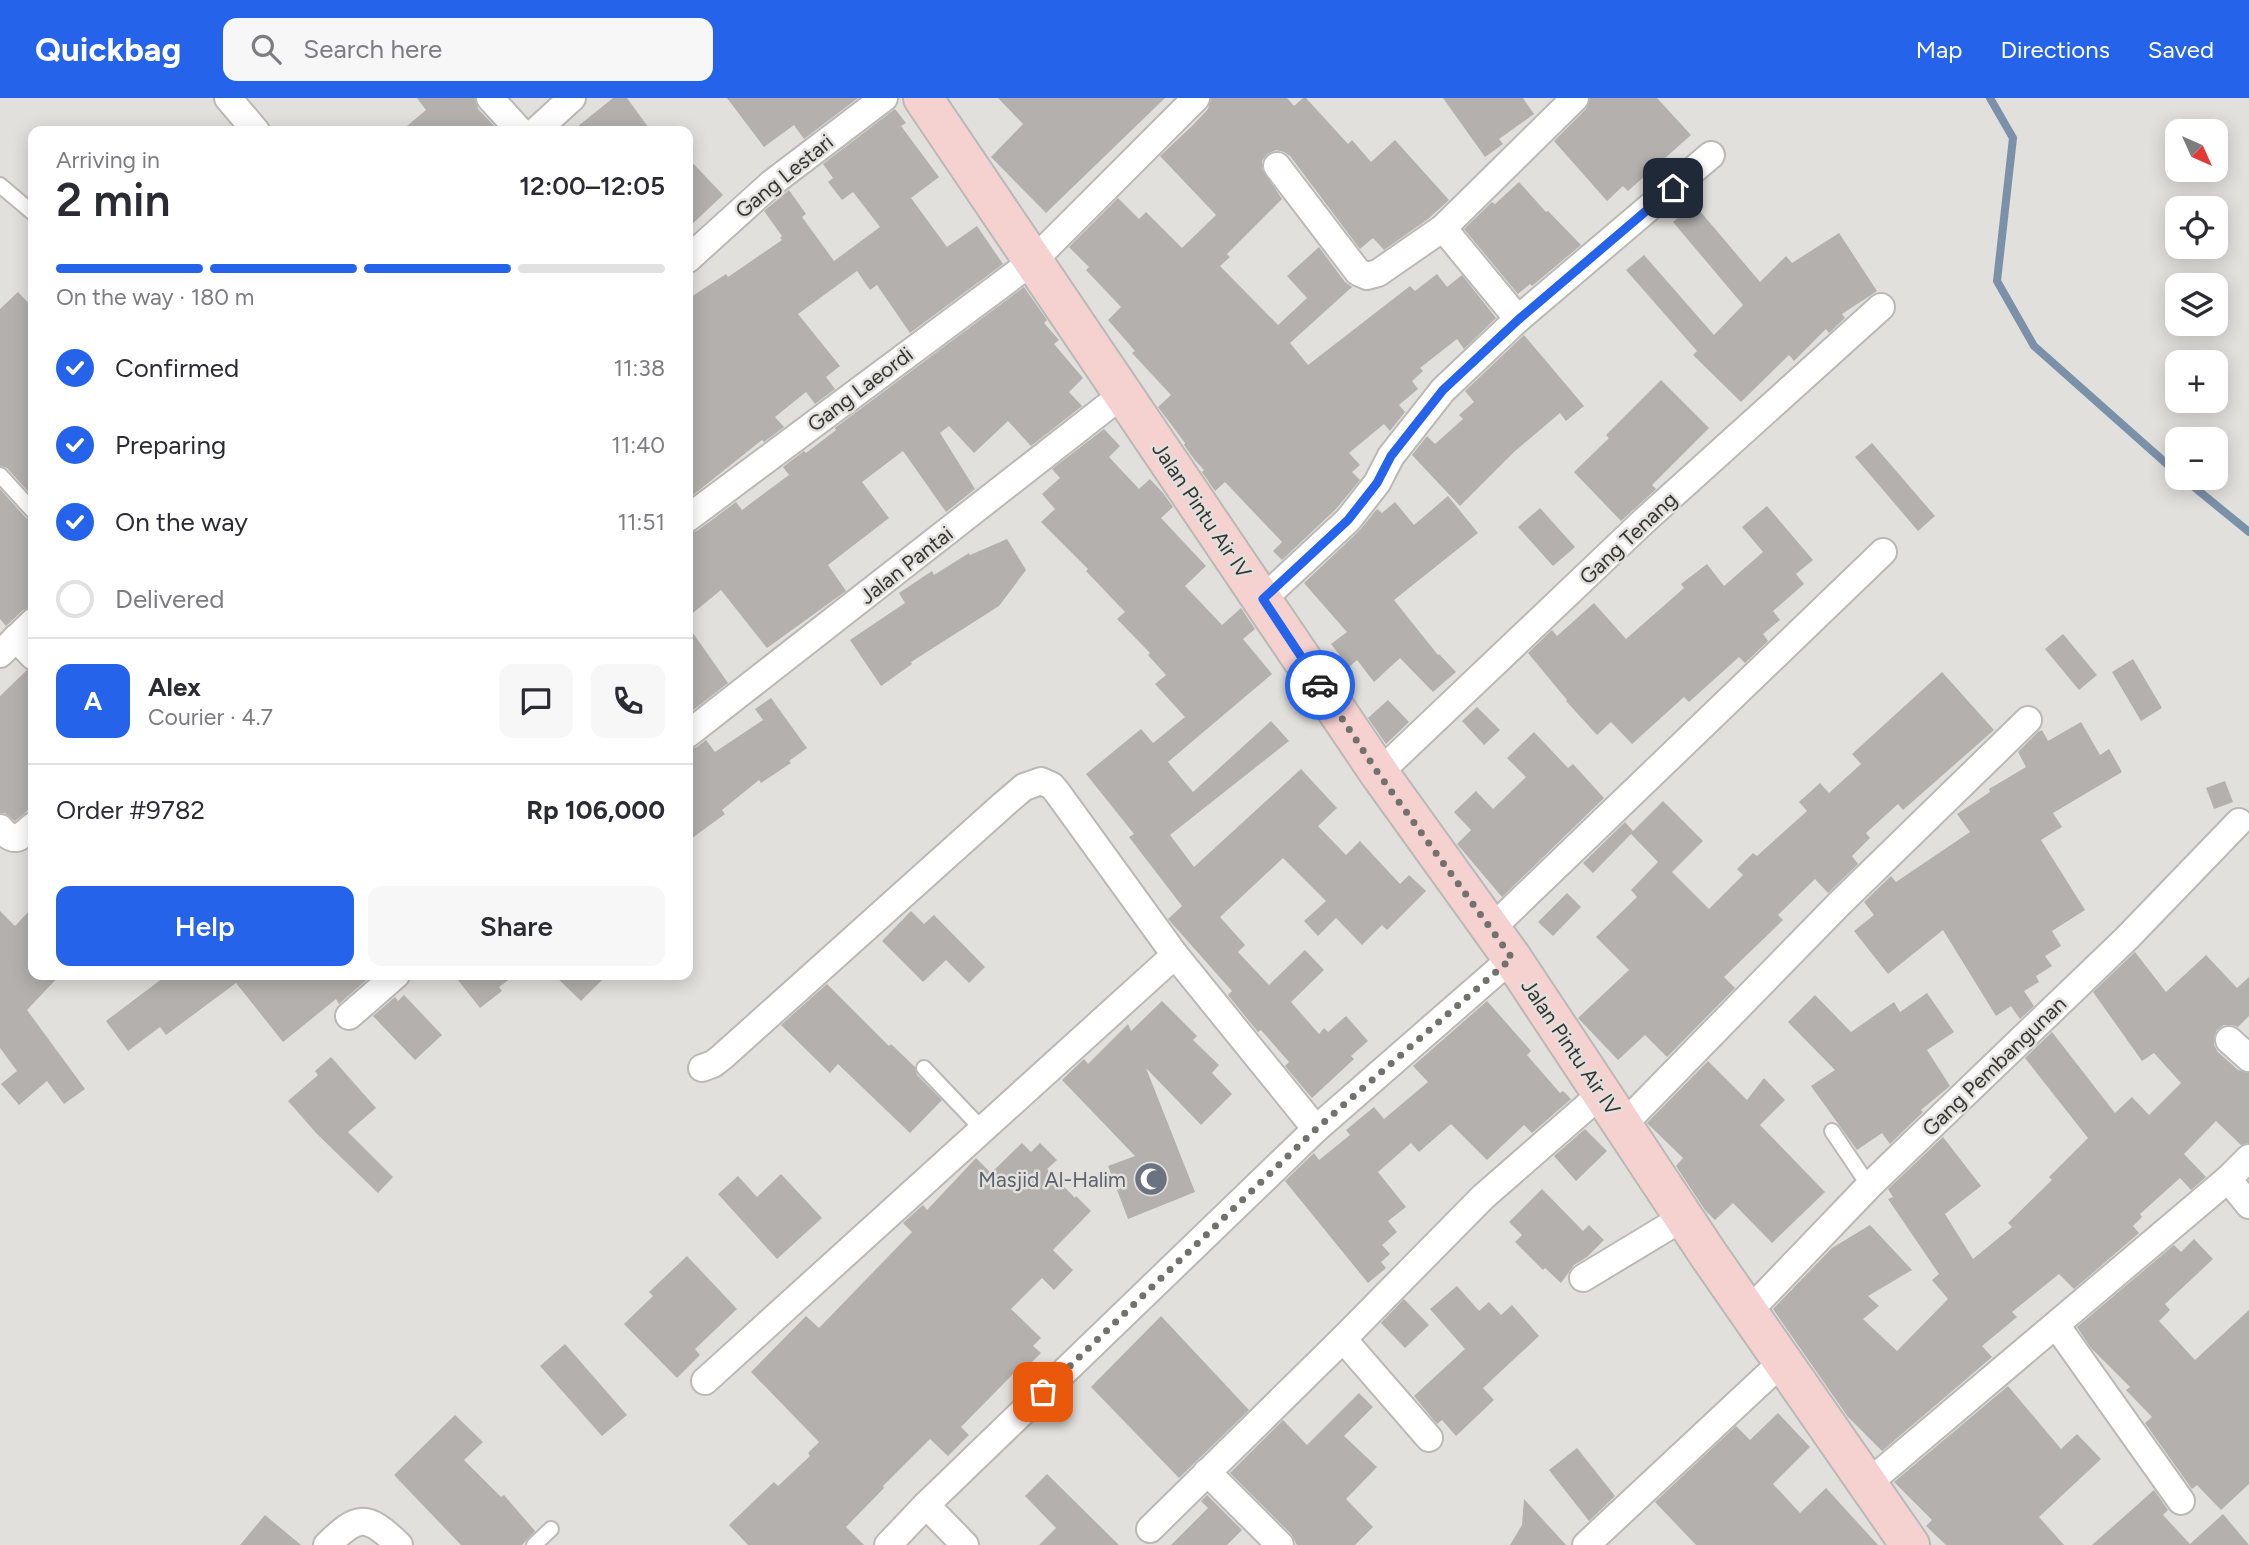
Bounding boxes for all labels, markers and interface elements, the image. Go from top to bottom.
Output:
search box [223,18,713,81]
text: Quickbag [35,30,181,69]
icon: search [247,30,285,68]
text: Search here [303,33,442,65]
text: Map [1916,35,1962,64]
text: Directions [2000,35,2110,64]
text: Saved [2148,35,2214,64]
north arrow [2165,119,2228,182]
map controls [2165,119,2228,490]
street label: Gang Lestari [730,129,838,223]
text: Arriving in [56,146,160,174]
pin [1643,158,1703,218]
icon: home [1654,169,1692,207]
text: 12:00–12:05 [519,170,665,202]
text: 2 min [56,172,171,228]
button: locate [2165,196,2228,259]
button: layers [2165,273,2228,336]
text: On the way · 180 m [56,283,254,311]
street label: Gang Laeordi [802,341,918,437]
icon: check [56,349,94,387]
button: + [2165,350,2228,413]
text: Confirmed [115,352,239,384]
text: 11:38 [614,354,665,382]
icon: check [56,426,94,464]
button: − [2165,427,2228,490]
text: Preparing [115,429,226,461]
text: 11:40 [611,431,665,459]
street label: Jalan Pintu Air IV [1147,437,1257,583]
street label: Gang Tenang [1574,487,1682,589]
icon: check [56,503,94,541]
text: On the way [115,506,248,538]
text: 11:51 [617,508,665,536]
street label: Jalan Pantai [854,521,958,609]
text: Delivered [115,583,224,615]
courier [1285,650,1355,720]
button: chat [499,664,573,738]
button: phone [591,664,665,738]
icon: car [1301,666,1339,704]
text: Alex [148,671,201,703]
text: A [84,685,102,717]
text: Courier · 4.7 [148,703,273,731]
text: Order #9782 [56,794,205,826]
text: Rp 106,000 [526,794,665,826]
button: Help [56,886,354,966]
button: Share [368,886,665,966]
street label: Jalan Pintu Air IV [1516,974,1626,1120]
street label: Gang Pembangunan [1917,991,2071,1141]
mosque icon: Masjid Al-Halim [1132,1160,1170,1198]
place label: Masjid Al-Halim [978,1167,1126,1192]
pin [1013,1362,1073,1422]
icon: bag [1024,1373,1062,1411]

